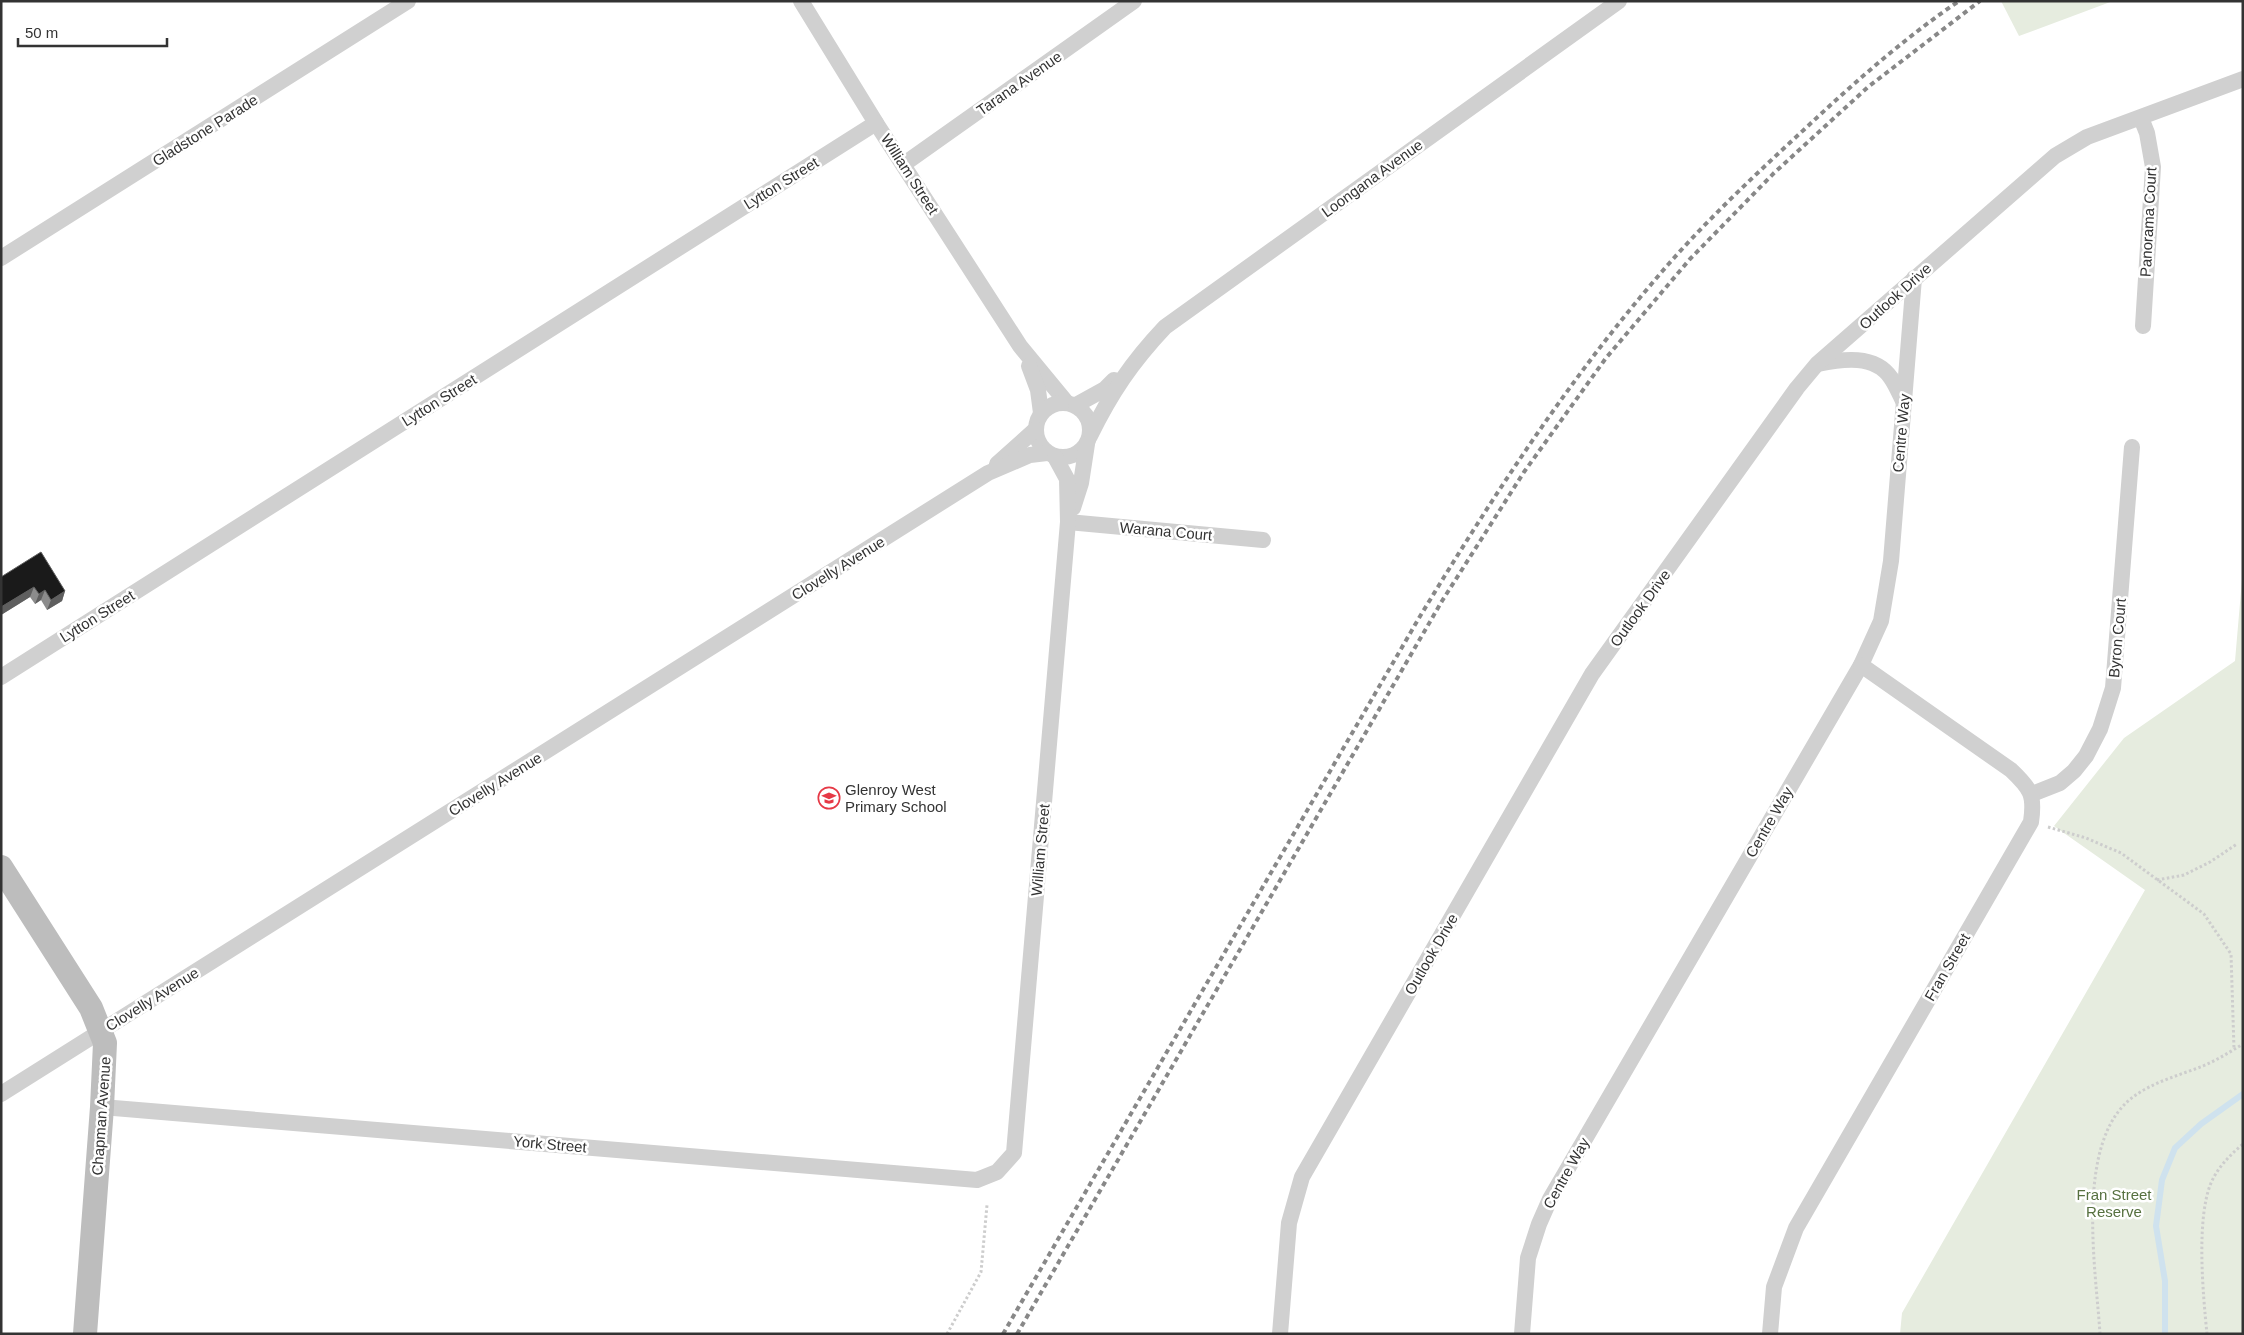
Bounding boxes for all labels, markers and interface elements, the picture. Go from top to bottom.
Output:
scale bar [18,15,166,47]
text: 50 m [25,24,58,41]
street label: Tarana Avenue [973,47,1065,119]
street label: Gladstone Parade [149,91,261,169]
street label: William Street [878,131,943,218]
street label: Loongana Avenue [1318,136,1426,220]
street label: Lytton Street [741,153,822,213]
street label: Panorama Court [2137,166,2159,277]
street label: Outlook Drive [1856,259,1934,333]
street label: Lytton Street [399,370,480,430]
street label: Centre Way [1889,393,1913,473]
street label: Warana Court [1119,518,1214,544]
street label: Clovelly Avenue [788,533,888,603]
street label: Outlook Drive [1606,566,1674,650]
street label: Lytton Street [57,586,138,646]
street label: Byron Court [2105,597,2129,679]
street label: Clovelly Avenue [445,749,545,819]
place label: Glenroy West Primary School [845,781,947,815]
street label: Centre Way [1742,783,1796,860]
school or university icon: Glenroy West Primary School [817,786,841,810]
street label: William Street [1028,802,1053,897]
street label: Outlook Drive [1401,910,1461,998]
street label: Fran Street [1921,930,1974,1004]
street label: Clovelly Avenue [102,964,202,1034]
street label: Chapman Avenue [88,1056,114,1176]
street label: York Street [513,1132,588,1156]
street label: Centre Way [1540,1134,1593,1212]
park label: Fran Street Reserve [2076,1186,2152,1220]

